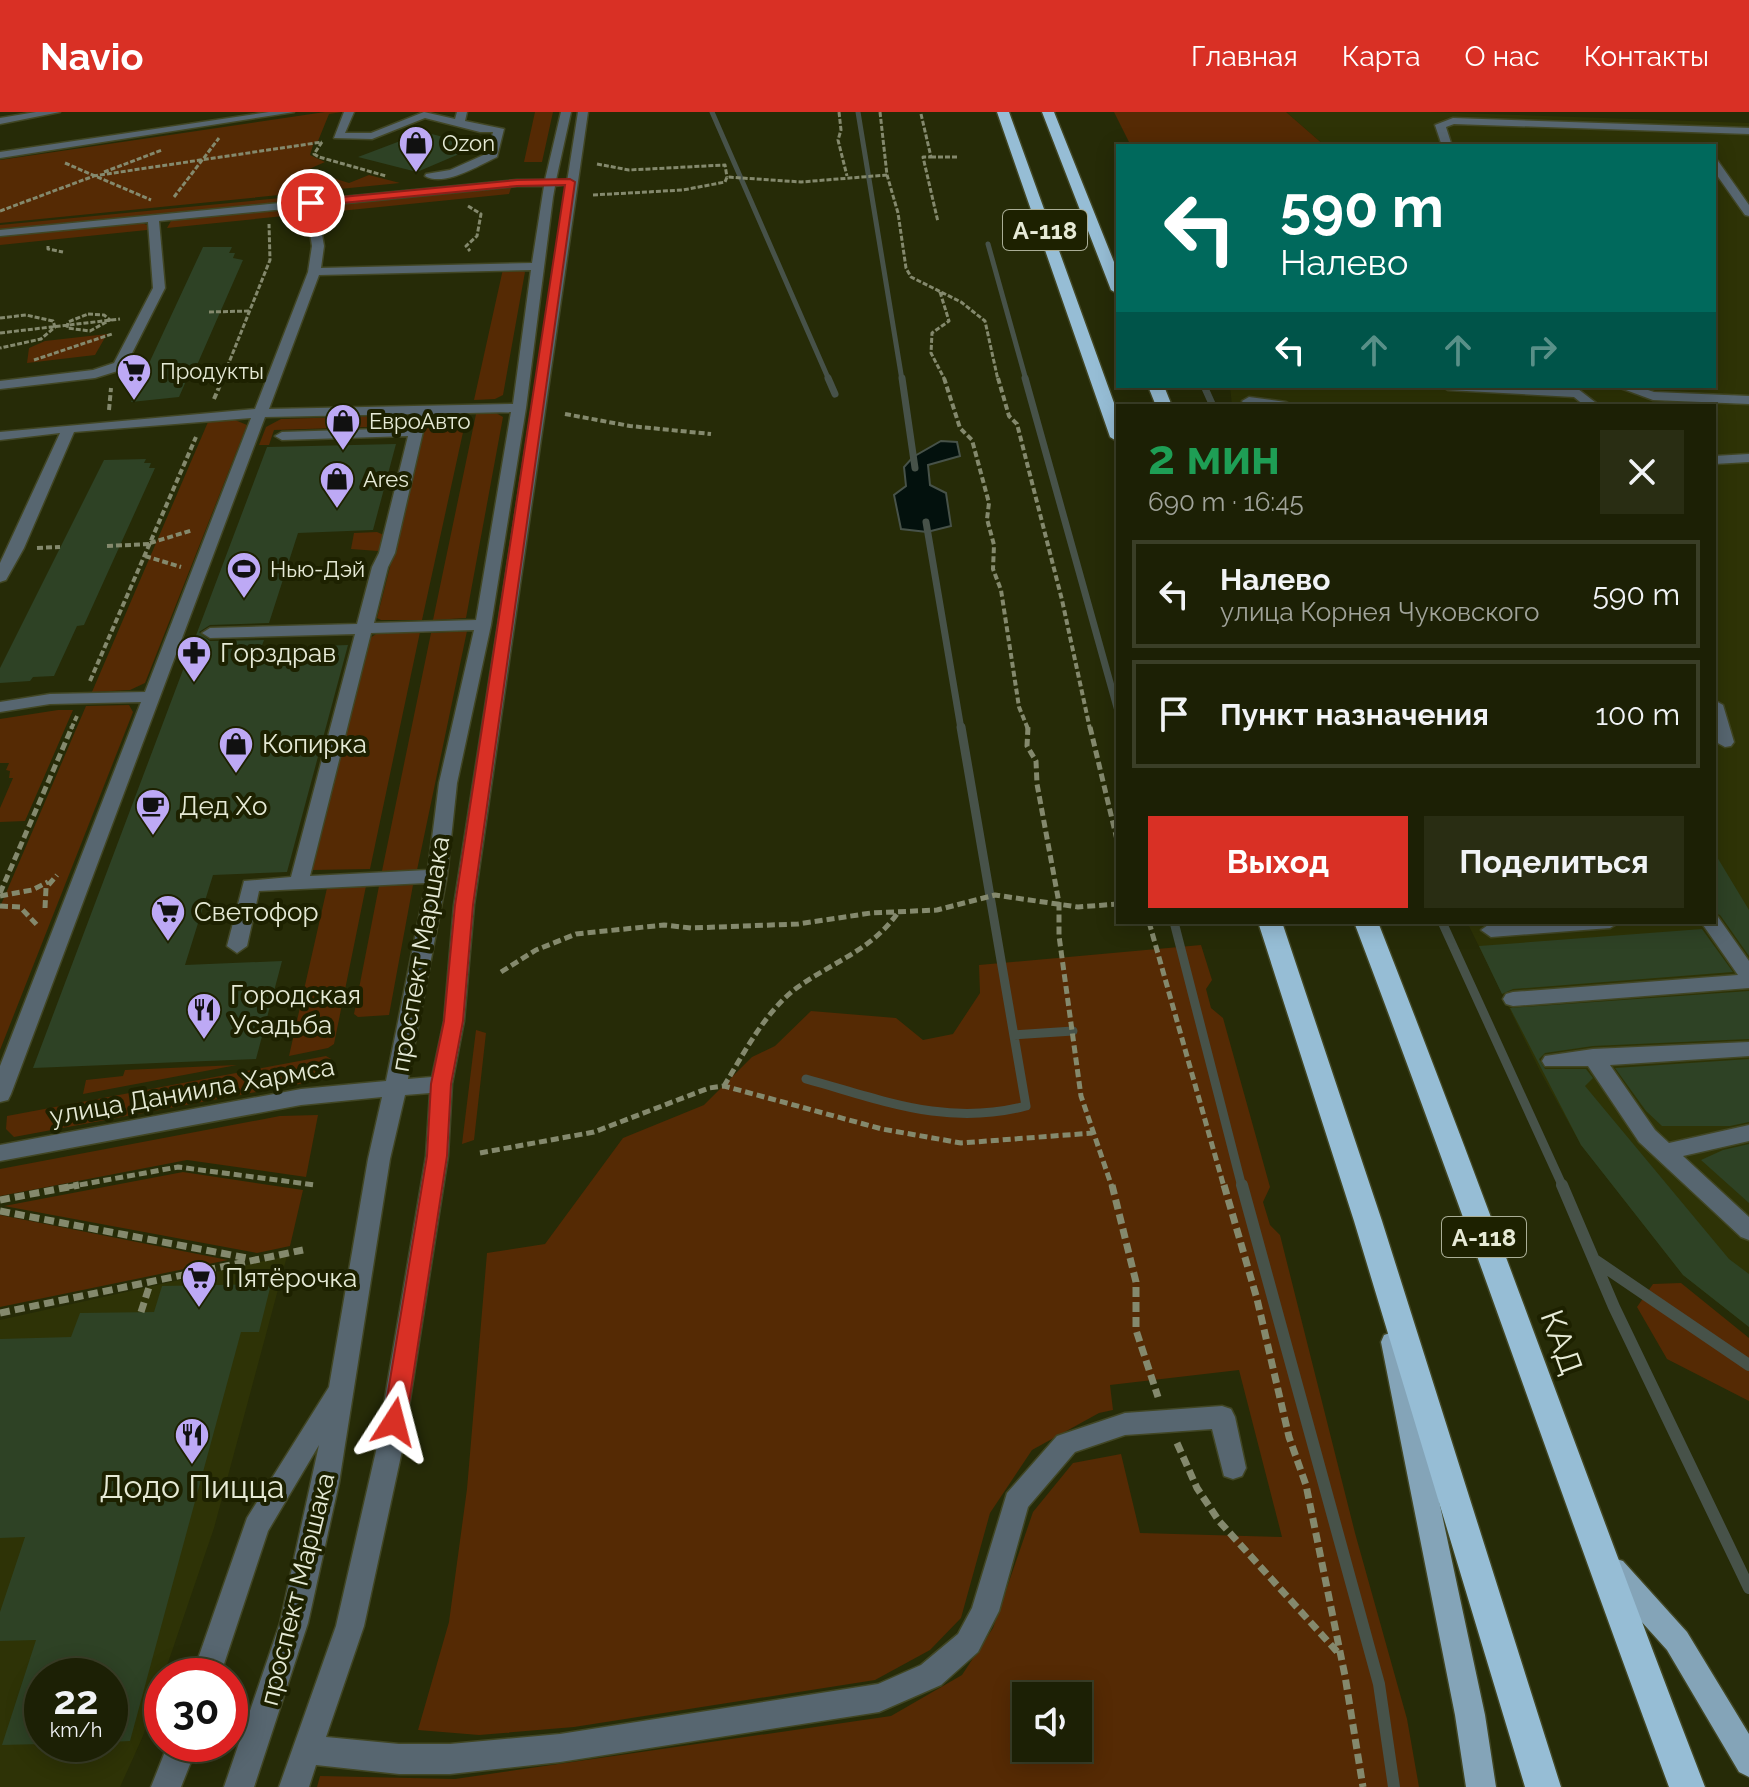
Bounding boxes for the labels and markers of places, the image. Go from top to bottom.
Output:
shop icon: Ozon [397,124,435,174]
place label: Ozon [442,130,495,156]
pin [277,169,345,237]
supermarket icon: Продукты [115,352,153,402]
place label: Продукты [160,358,264,384]
shop icon: ЕвроАвто [324,402,362,452]
place label: ЕвроАвто [369,408,471,434]
shop icon: Ares [318,460,356,510]
place label: Ares [363,466,409,492]
sports icon: Нью-Дэй [225,550,263,600]
place label: Нью-Дэй [270,556,365,582]
pharmacy icon: Горздрав [175,634,213,684]
place label: Горздрав [220,638,336,668]
shop icon: Копирка [217,725,255,775]
place label: Копирка [262,729,367,759]
cafe icon: Дед Хо [134,787,172,837]
place label: Дед Хо [179,791,267,821]
supermarket icon: Светофор [149,893,187,943]
place label: Светофор [194,897,319,927]
place label: Городская Усадьба [230,980,361,1040]
restaurant icon: Городская Усадьба [185,991,223,1041]
supermarket icon: Пятёрочка [180,1259,218,1309]
place label: Пятёрочка [225,1263,357,1293]
restaurant icon: Додо Пицца [173,1416,211,1466]
place label: Додо Пицца [99,1468,285,1505]

